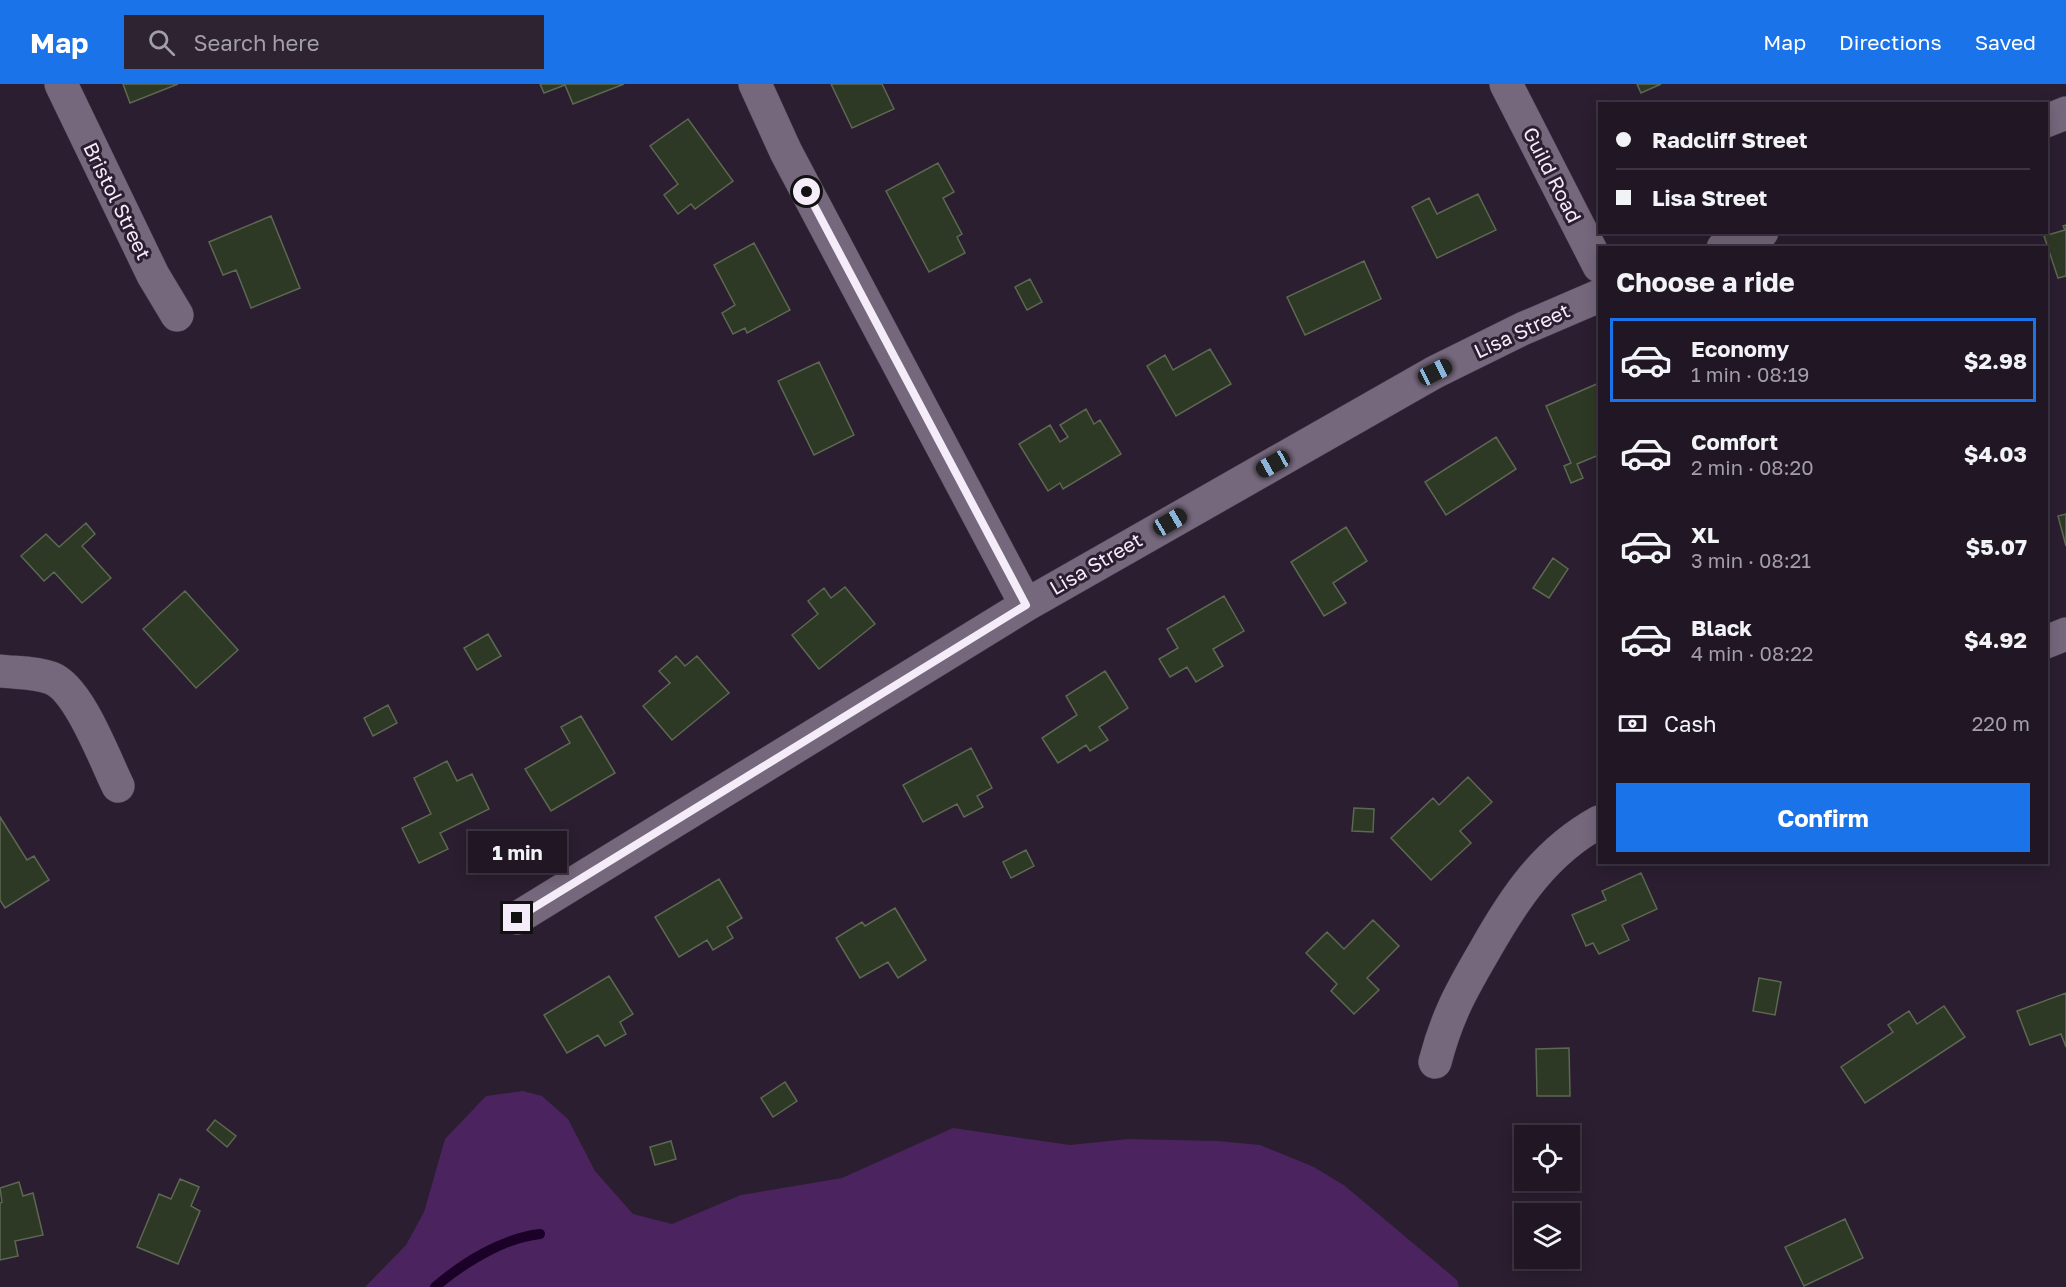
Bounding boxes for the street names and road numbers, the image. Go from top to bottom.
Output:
street label: Guild Road [1519,123,1587,226]
street label: Bristol Street [79,138,157,263]
street label: Lisa Street [1470,297,1573,363]
street label: Lisa Street [1045,527,1146,599]

